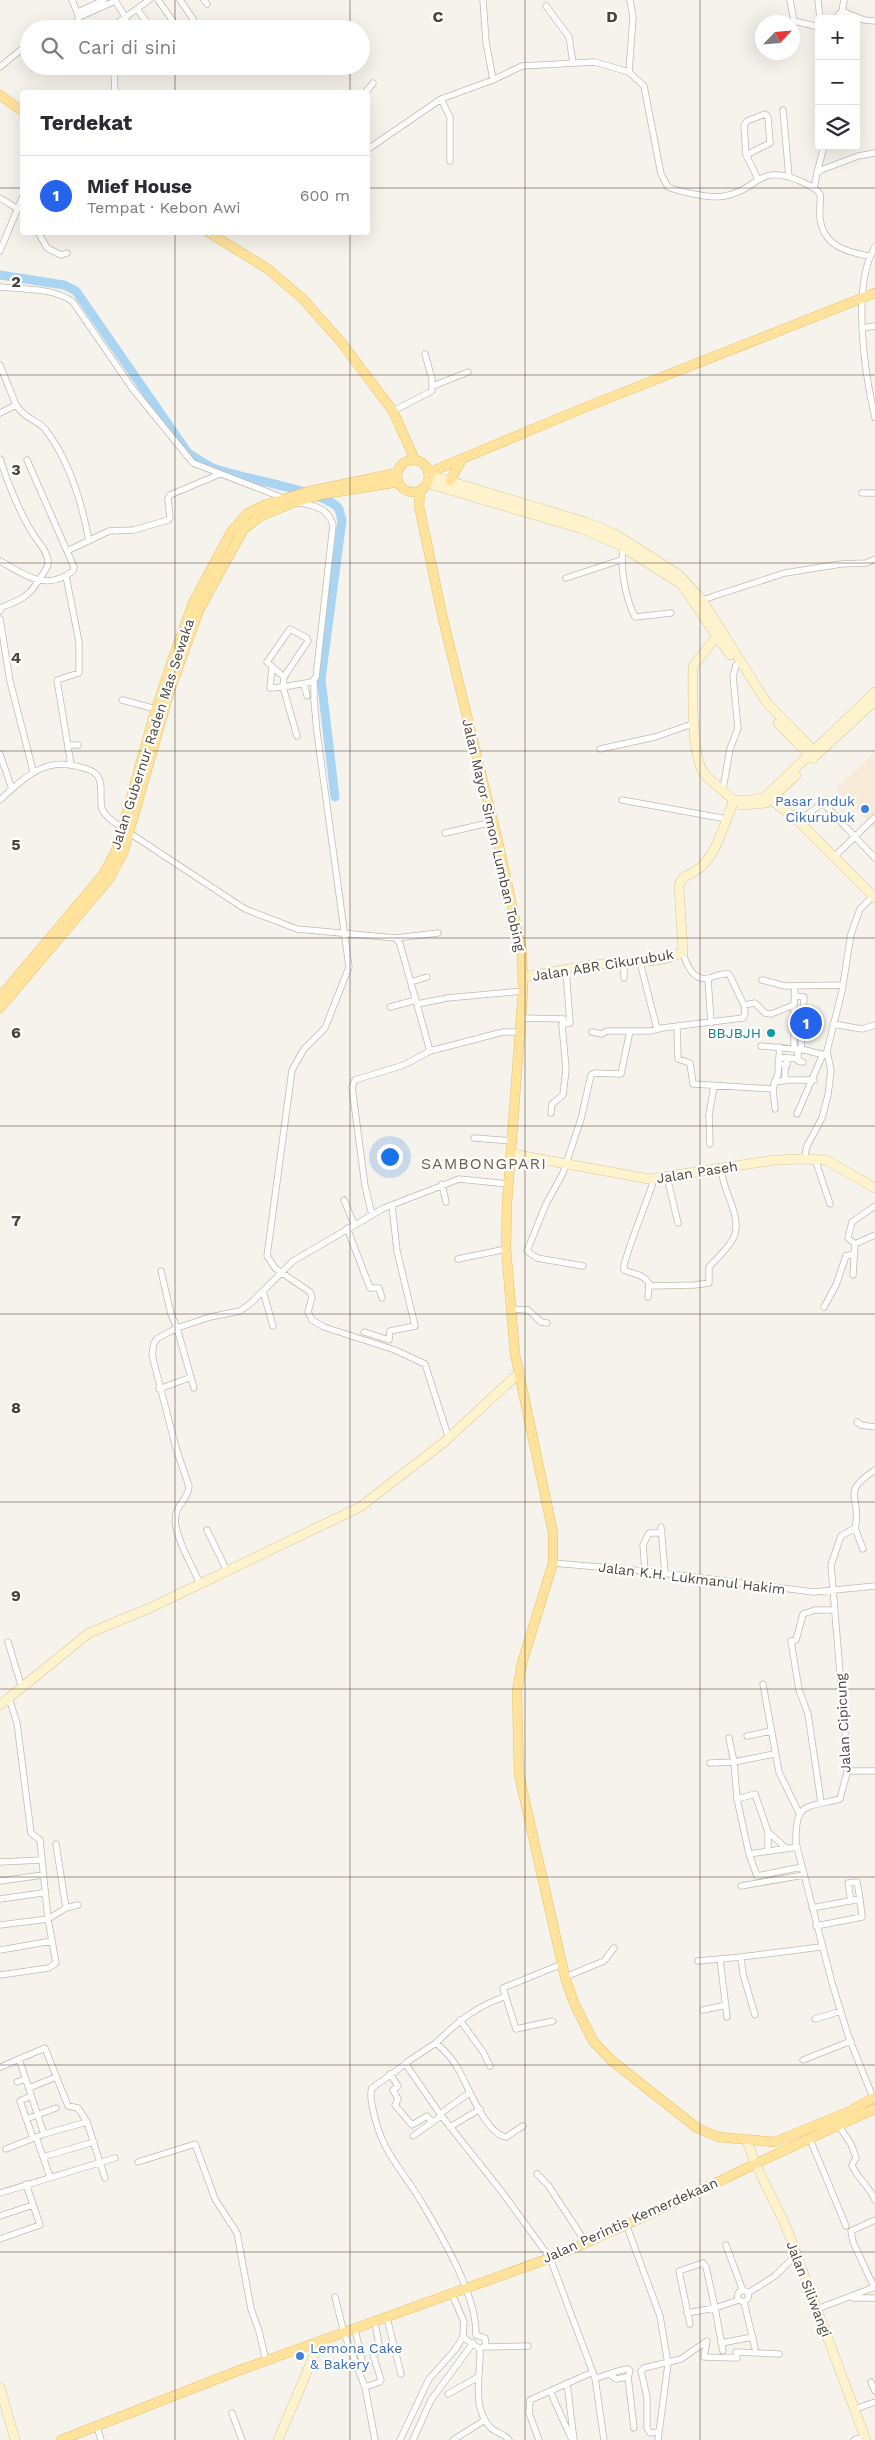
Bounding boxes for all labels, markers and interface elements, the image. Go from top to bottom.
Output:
text: C [433,7,444,26]
text: D [606,7,618,26]
north arrow [755,15,800,60]
map controls [815,15,860,150]
button: + [815,15,860,60]
search box [20,20,370,75]
icon: search [38,34,66,62]
text: Cari di sini [78,36,176,59]
button: − [815,60,860,105]
button: layers [815,105,860,150]
text: Terdekat [40,110,132,135]
text: Mief House [87,175,192,198]
text: 1 [53,186,59,205]
text: 600 m [300,186,350,205]
text: Tempat · Kebon Awi [87,198,241,217]
text: 2 [11,272,21,291]
text: 3 [11,460,21,479]
street label: Jalan Gubernur Raden Mas Sewaka [107,617,197,851]
text: 4 [11,648,21,667]
street label: Jalan Mayor Simon Lumban Tobing [459,717,529,953]
place label: Pasar Induk Cikurubuk [775,793,855,825]
marker: Pasar Induk Cikurubuk [859,803,871,815]
text: 5 [11,835,21,854]
street label: Jalan ABR Cikurubuk [531,946,675,984]
pin: 1 [790,1004,822,1042]
text: 6 [11,1023,21,1042]
place label: BBJBJH [707,1025,761,1041]
marker: BBJBJH [765,1027,777,1039]
your location [377,1144,403,1170]
district label: SAMBONGPARI [421,1154,547,1173]
street label: Jalan Paseh [655,1158,739,1186]
text: 7 [11,1211,21,1230]
text: 8 [11,1398,21,1417]
street label: Jalan K.H. Lukmanul Hakim [598,1559,786,1597]
text: 9 [11,1586,21,1605]
street label: Jalan Cipicung [832,1672,854,1773]
street label: Jalan Perintis Kemerdekaan [540,2174,720,2266]
street label: Jalan Siliwangi [783,2239,835,2339]
place label: Lemona Cake & Bakery [310,2340,402,2372]
marker: Lemona Cake & Bakery [294,2350,306,2362]

